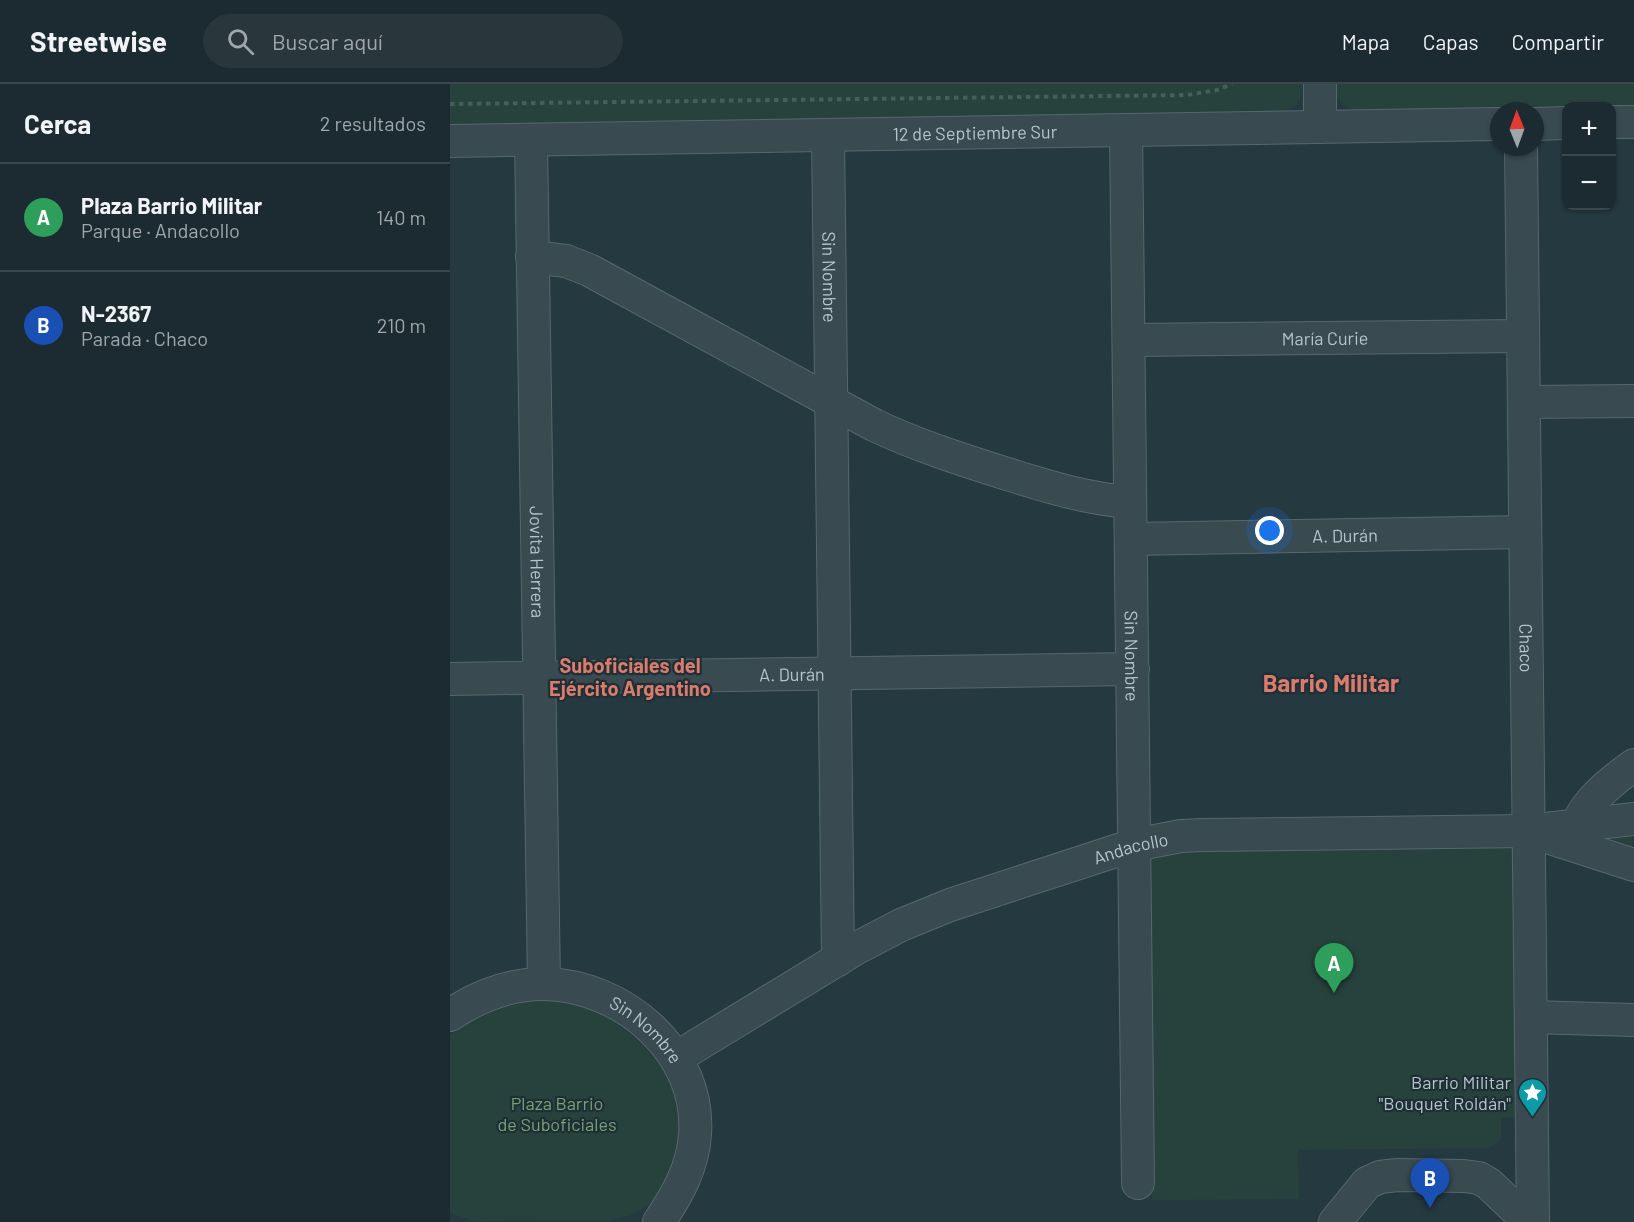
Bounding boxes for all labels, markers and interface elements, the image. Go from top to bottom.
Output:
search box [203,14,623,68]
text: Streetwise [30,24,167,58]
icon: search [224,25,257,58]
text: Buscar aquí [272,28,383,54]
text: Mapa [1342,29,1390,54]
text: Capas [1423,29,1479,54]
text: Compartir [1512,29,1604,54]
north arrow [1490,102,1544,156]
map controls [1562,102,1616,210]
button: + [1562,102,1616,156]
text: Cerca [24,108,91,139]
text: 2 resultados [320,111,426,135]
street label: 12 de Septiembre Sur [892,120,1058,145]
button: − [1562,156,1616,210]
text: Plaza Barrio Militar [81,192,262,218]
text: A [37,205,50,229]
text: 140 m [376,205,426,229]
text: Parque · Andacollo [81,218,240,242]
street label: Sin Nombre [818,231,841,323]
text: N-2367 [81,300,151,326]
text: B [37,313,50,337]
text: 210 m [377,313,426,337]
text: Parada · Chaco [81,326,208,350]
street label: María Curie [1282,327,1368,349]
street label: Jovita Herrera [526,506,549,618]
your location [1255,516,1284,545]
street label: A. Durán [1312,524,1378,547]
street label: Sin Nombre [1120,610,1144,702]
street label: Chaco [1515,623,1538,673]
district label: Suboficiales del Ejército Argentino [549,653,711,700]
street label: A. Durán [759,663,825,685]
district label: Barrio Militar [1263,668,1399,697]
street label: Andacollo [1090,828,1170,869]
pin: A [1314,944,1354,993]
street label: Sin Nombre [606,991,687,1067]
place label: Barrio Militar "Bouquet Roldán" [1378,1071,1511,1114]
place icon: Barrio Militar "Bouquet Roldán" [1516,1076,1548,1118]
park label: Plaza Barrio de Suboficiales [497,1092,617,1135]
pin: B [1410,1158,1450,1208]

